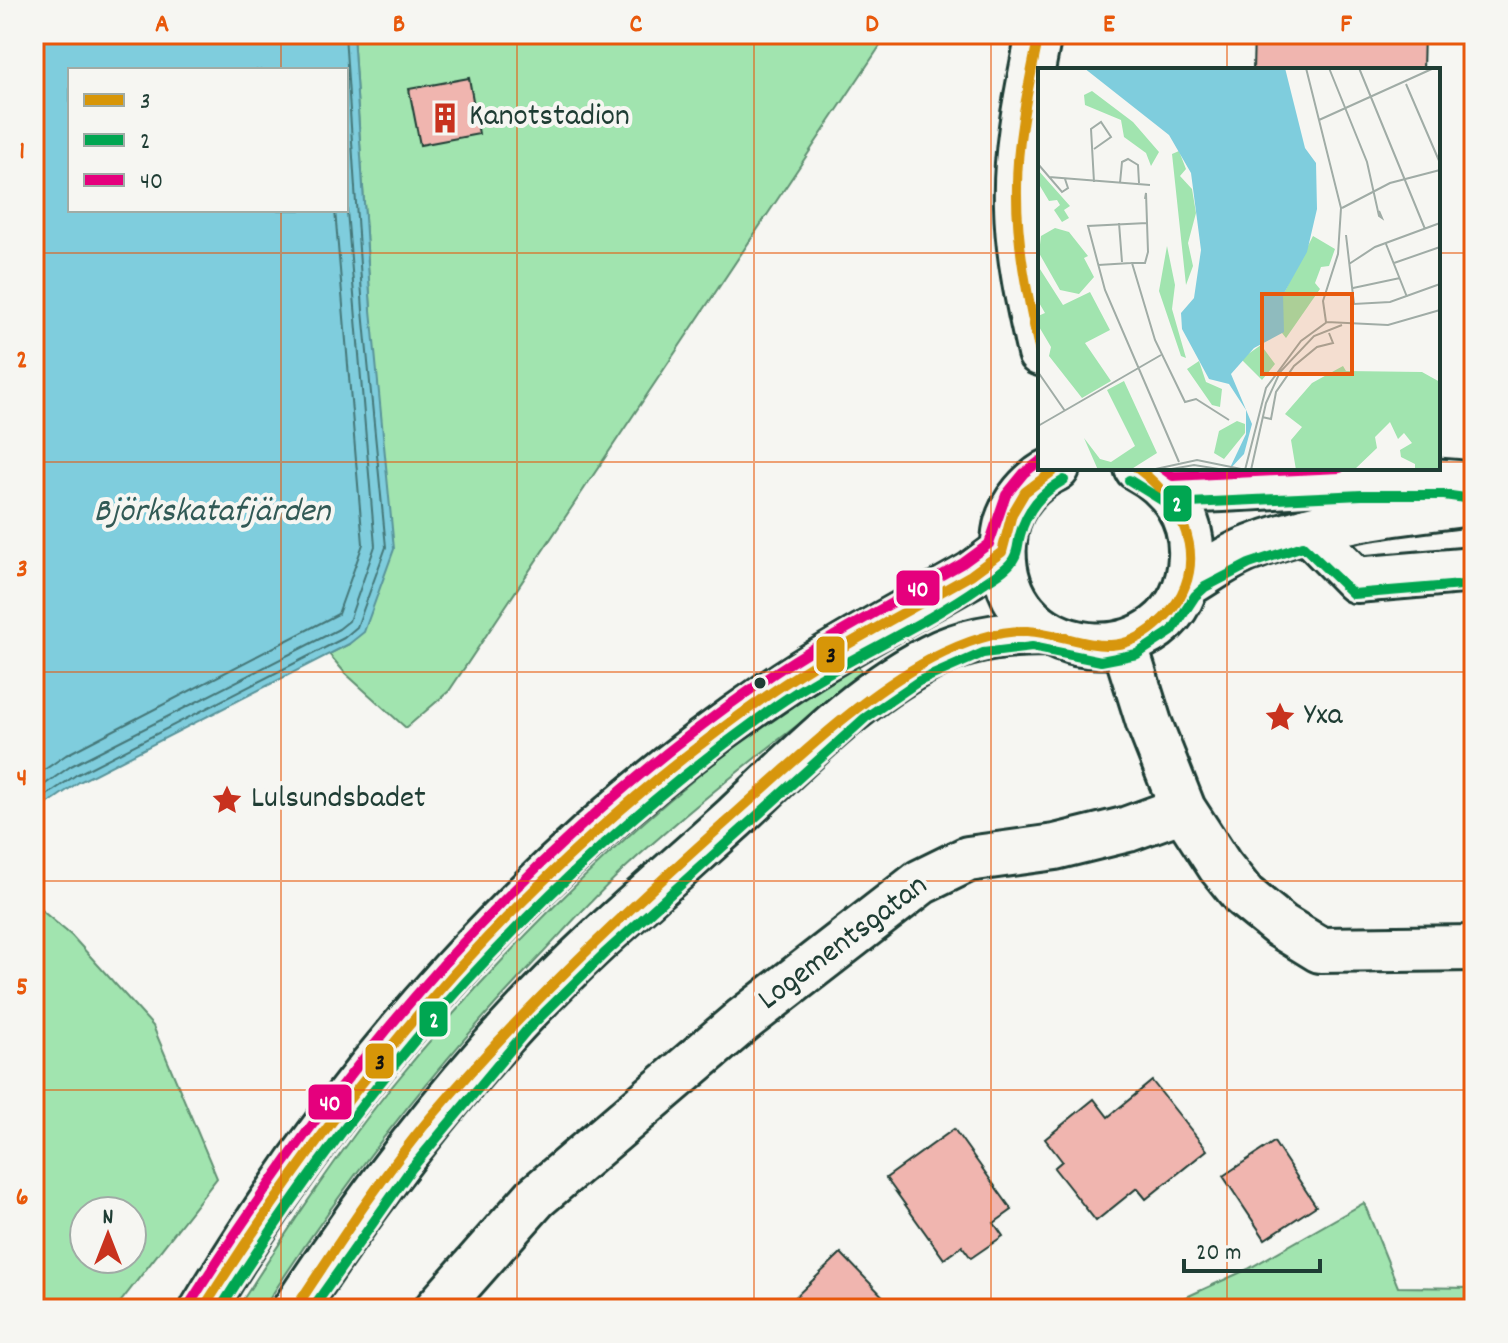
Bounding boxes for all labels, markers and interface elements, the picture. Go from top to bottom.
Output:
text: A [155,7,169,44]
text: B [393,7,405,44]
text: C [630,7,643,44]
text: D [865,7,879,44]
text: E [1103,7,1115,44]
text: F [1340,7,1352,44]
legend [68,68,348,212]
inset map [1038,68,1440,470]
text: 3 [140,86,151,120]
place label: Kanotstadion [469,95,630,141]
building icon: Kanotstadion [428,101,462,135]
text: 2 [140,126,151,160]
text: 1 [19,134,25,171]
text: 40 [140,166,163,200]
text: 2 [16,343,28,380]
line badge: 2 [1162,484,1193,523]
water label: Björkskatafjärden [94,489,332,538]
text: 2 [1172,491,1182,522]
text: 3 [16,552,28,589]
line badge: 40 [895,569,941,607]
text: 40 [907,576,929,607]
line badge: 3 [815,635,846,674]
text: 3 [826,642,836,673]
unlabelled marker [752,675,768,691]
place label: Yxa [1304,694,1344,740]
place icon: Yxa [1263,700,1297,734]
text: 4 [17,761,27,798]
place label: Lulsundsbadet [251,777,426,823]
place icon: Lulsundsbadet [210,783,244,817]
street label: Logementsgatan [749,865,939,1023]
text: 5 [16,970,28,1007]
line badge: 2 [418,1000,449,1038]
text: 2 [429,1007,439,1038]
line badge: 3 [364,1042,395,1080]
text: 3 [375,1049,385,1080]
line badge: 40 [307,1083,353,1121]
text: 40 [319,1090,341,1121]
text: 6 [16,1180,28,1217]
north arrow [68,1195,148,1275]
text: N [103,1203,114,1234]
scale bar [1184,1223,1320,1273]
text: 20 m [1196,1237,1242,1271]

